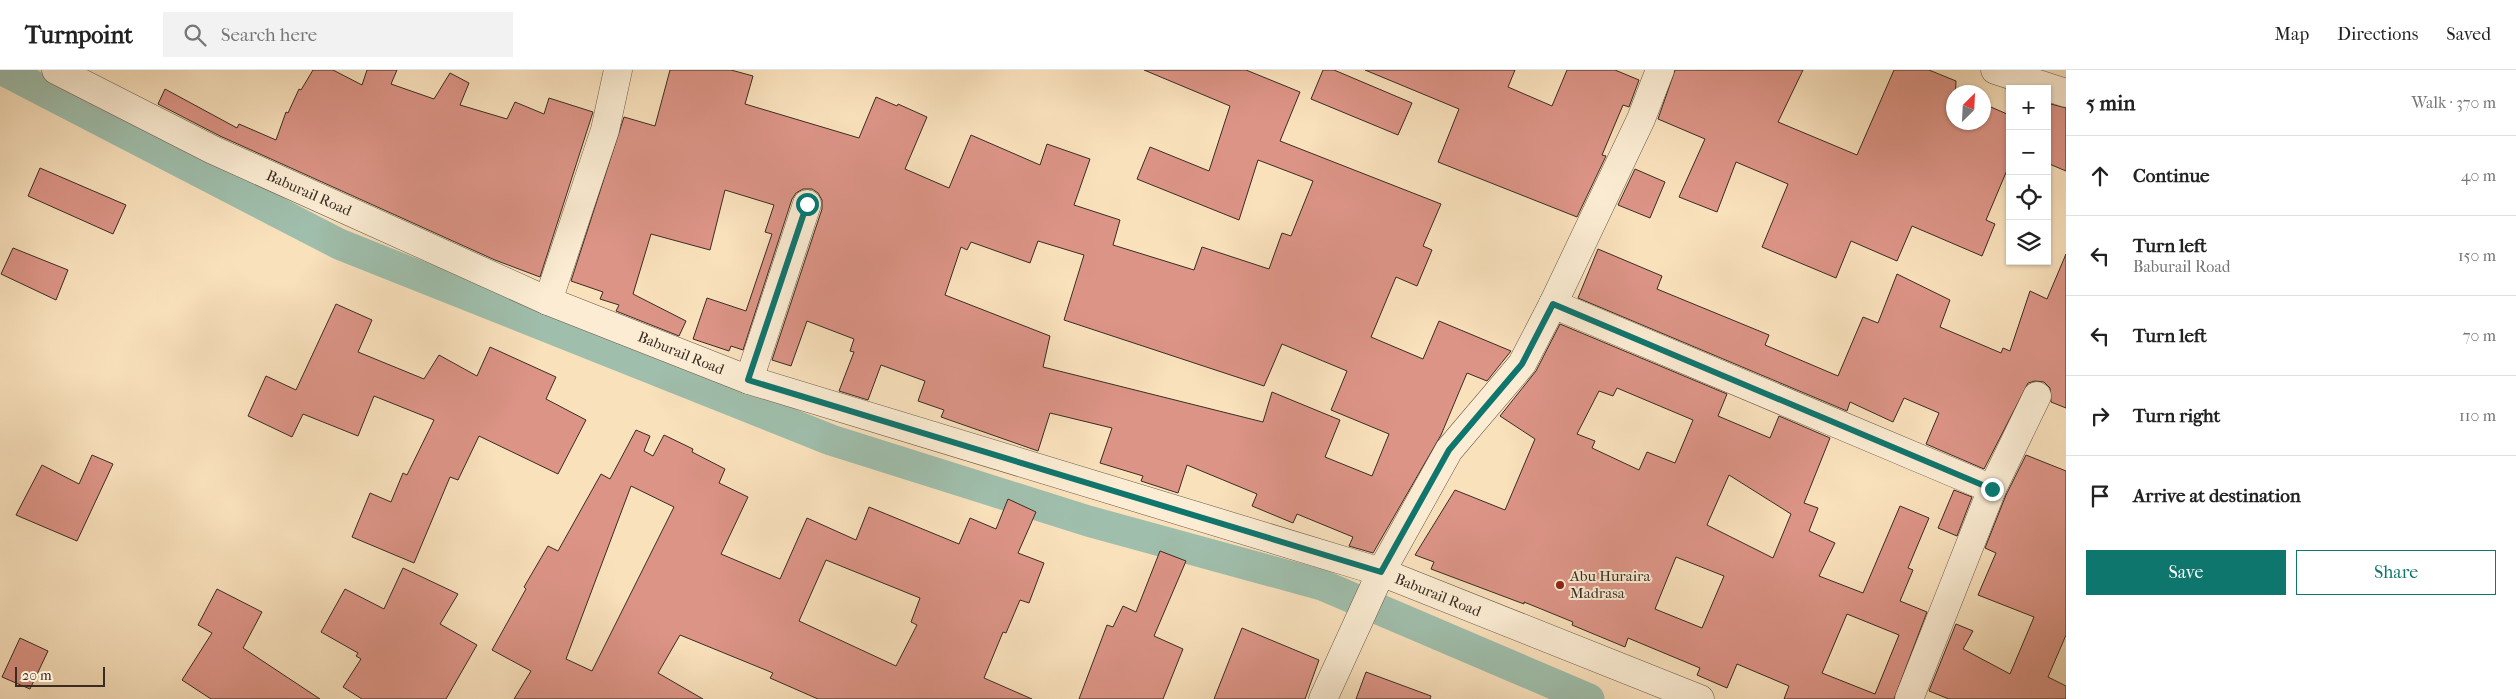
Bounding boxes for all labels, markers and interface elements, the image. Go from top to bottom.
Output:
search box [163,12,513,57]
text: Turnpoint [25,21,133,49]
icon: search [181,21,209,49]
text: Search here [221,24,317,46]
text: Map [2275,24,2309,45]
text: Directions [2337,24,2418,45]
text: Saved [2446,24,2491,45]
north arrow [1946,85,1991,130]
map controls [2006,85,2051,265]
button: + [2006,85,2051,130]
text: 5 min [2086,91,2135,115]
text: Walk · 370 m [2411,93,2496,112]
button: − [2006,130,2051,175]
icon: ahead [2086,162,2114,190]
text: Continue [2133,165,2209,187]
street label: Baburail Road [264,166,355,220]
text: 40 m [2461,166,2496,185]
button: locate [2006,175,2051,220]
route start [796,193,819,216]
button: layers [2006,220,2051,265]
text: Turn left [2133,235,2207,257]
icon: left [2086,242,2114,270]
text: 150 m [2458,246,2496,265]
text: Baburail Road [2133,257,2231,276]
icon: left [2086,322,2114,350]
text: Turn left [2133,325,2207,347]
text: 70 m [2463,326,2496,345]
street label: Baburail Road [635,328,728,379]
icon: right [2086,402,2114,430]
text: Turn right [2133,405,2220,427]
text: 110 m [2459,406,2496,425]
route end [1981,478,2004,501]
icon: arrive [2086,482,2114,510]
text: Arrive at destination [2133,485,2301,507]
button: Save [2086,550,2286,595]
button: Share [2296,550,2496,595]
place label: Abu Huraira Madrasa [1569,567,1651,602]
street label: Baburail Road [1392,570,1485,621]
marker: Abu Huraira Madrasa [1554,579,1566,591]
scale bar [15,664,105,687]
text: 20 m [22,667,52,684]

